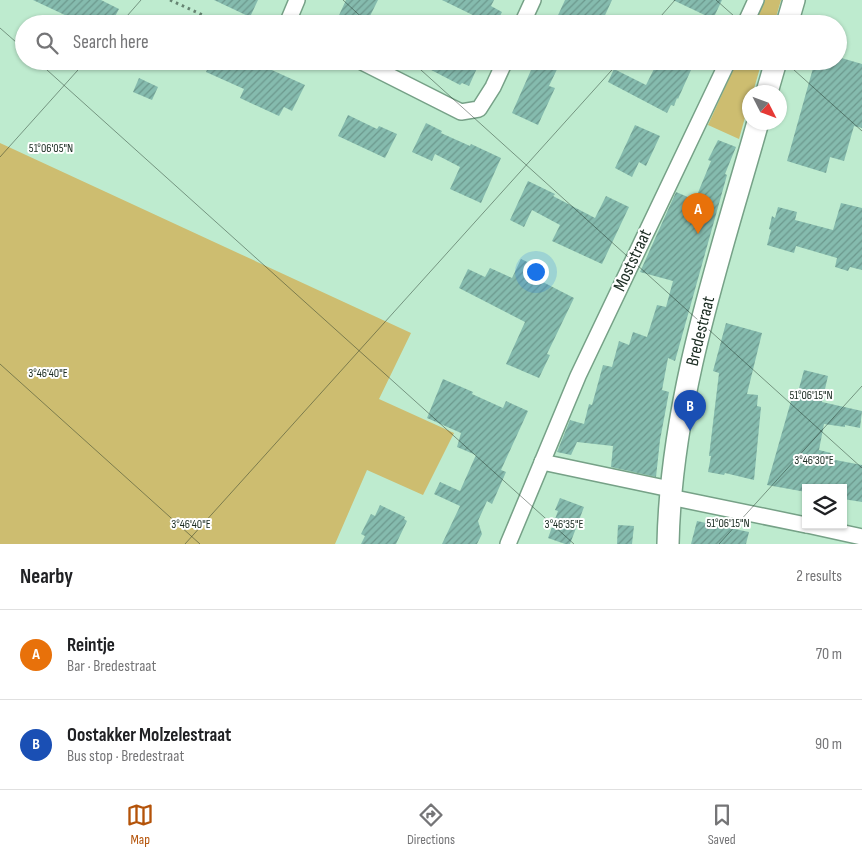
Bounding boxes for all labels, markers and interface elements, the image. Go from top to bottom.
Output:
search box [15,15,847,70]
icon: search [33,29,61,57]
text: Search here [73,31,149,54]
north arrow [742,85,787,130]
text: 51°06'05"N [29,141,73,156]
pin: A [682,193,714,234]
street label: Moststraat [609,225,656,295]
your location [523,259,549,285]
street label: Bredestraat [682,294,719,368]
text: 3°46'40"E [28,366,68,381]
text: 51°06'15"N [789,388,833,403]
pin: B [674,390,706,431]
text: 3°46'30"E [794,453,834,468]
map controls [802,484,847,529]
button: layers [802,484,847,529]
text: 51°06'15"N [706,516,750,531]
text: 3°46'40"E [171,517,211,532]
text: 3°46'35"E [545,517,583,532]
text: Nearby [20,564,73,589]
text: 2 results [796,567,842,586]
text: Reintje [67,634,115,657]
text: A [32,645,40,664]
text: 70 m [816,645,842,664]
text: Bar · Bredestraat [67,657,156,676]
text: Oostakker Molzelestraat [67,724,231,747]
text: B [32,735,40,754]
text: 90 m [815,735,842,754]
text: Bus stop · Bredestraat [67,747,184,766]
tab: Map [126,801,154,848]
tab: Directions [407,801,455,848]
tab: Saved [708,801,736,848]

